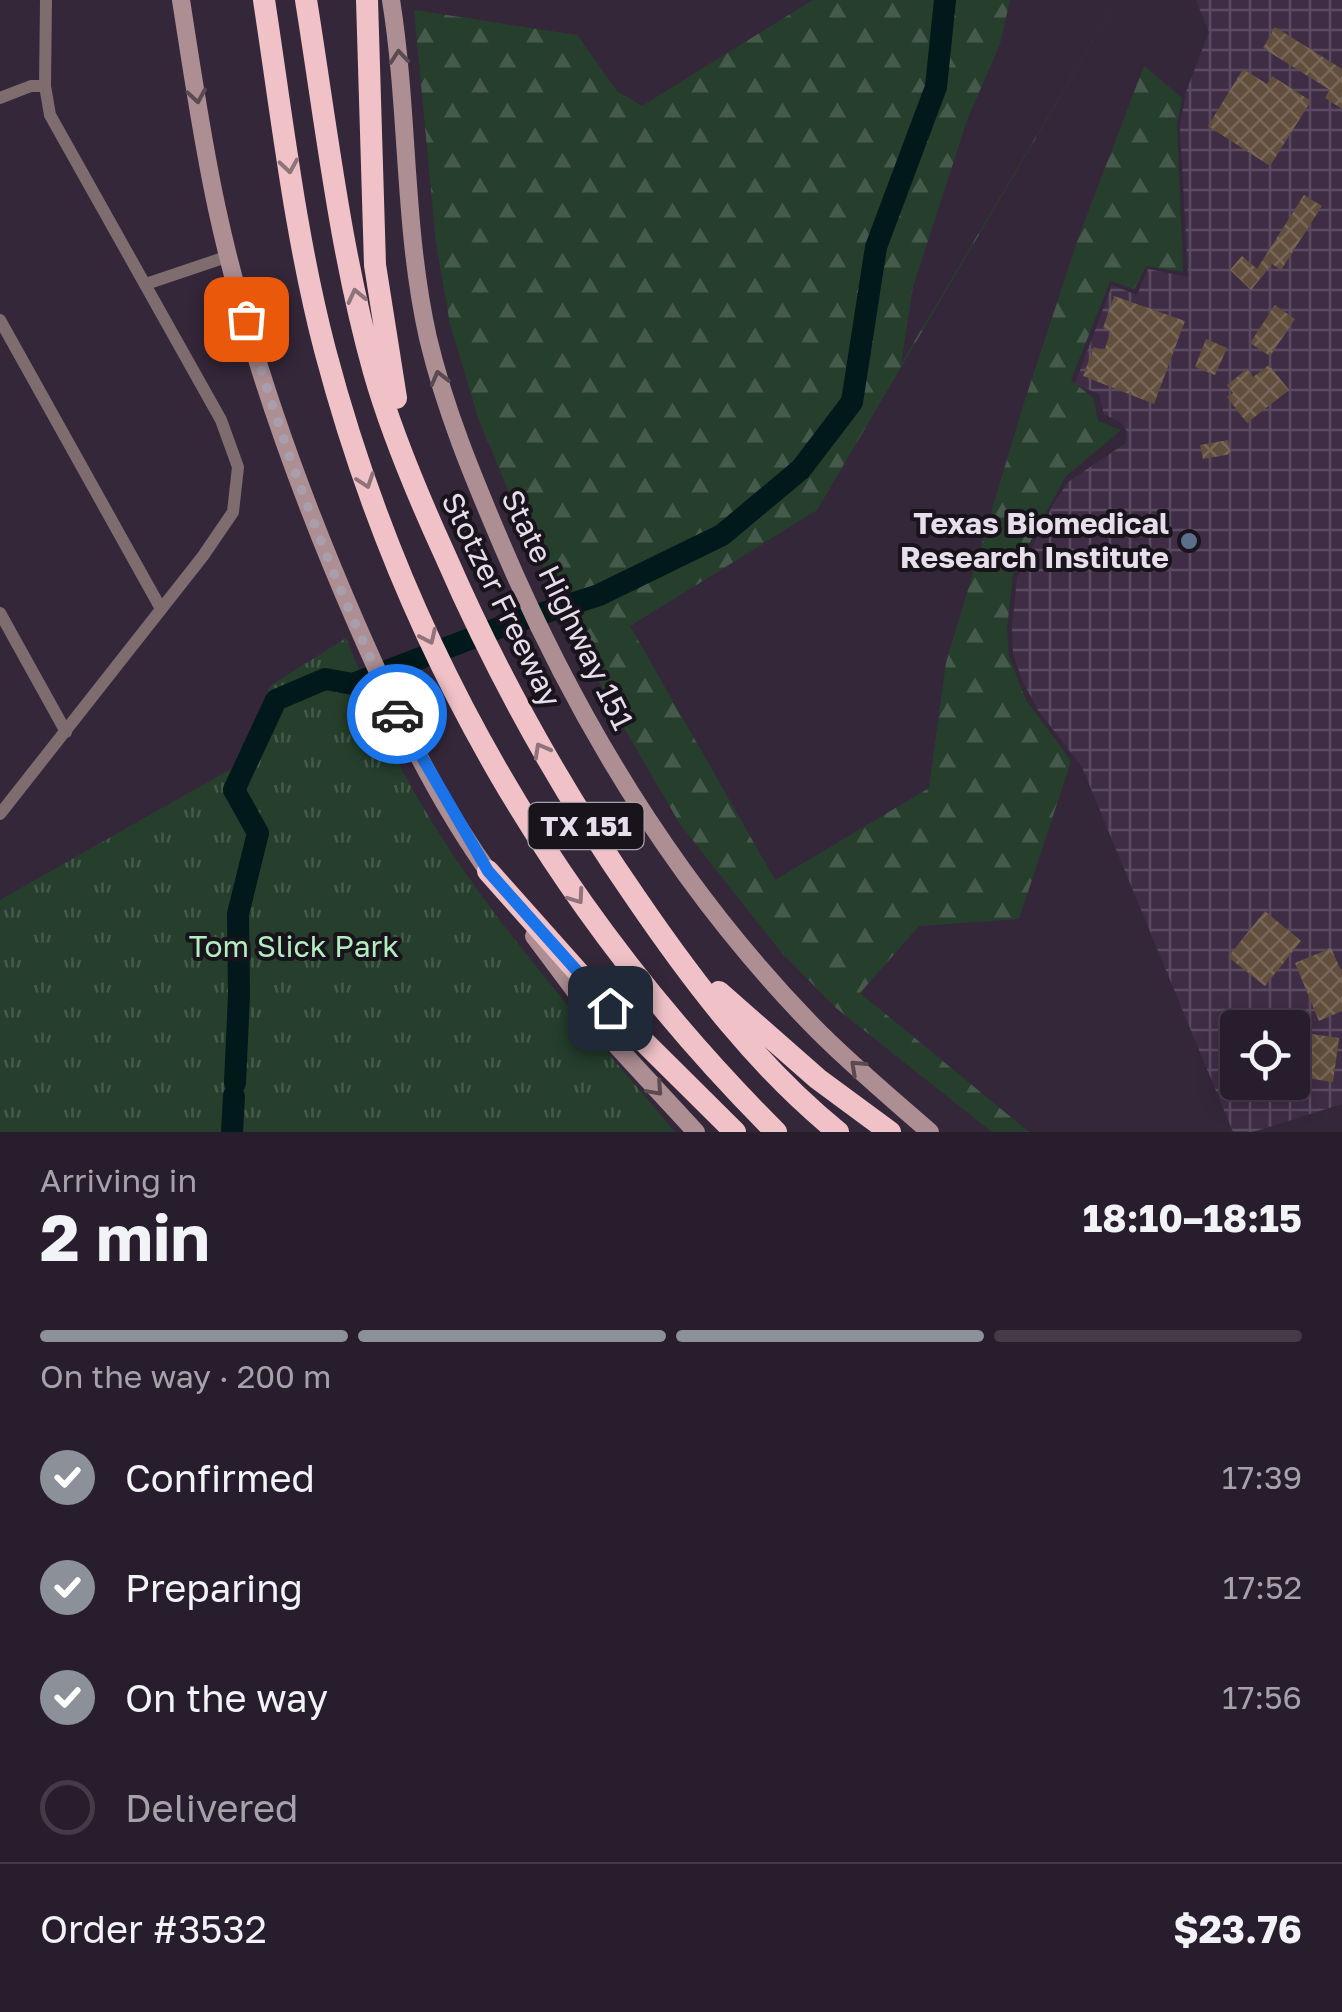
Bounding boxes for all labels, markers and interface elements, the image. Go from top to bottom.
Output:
one-way arrow [388,48,410,64]
one-way arrow [185,88,206,105]
one-way arrow [278,157,299,174]
pin [204,277,289,362]
one-way arrow [347,288,368,305]
icon: bag [219,292,274,347]
one-way arrow [429,370,450,387]
one-way arrow [354,471,375,488]
street label: State Highway 151 [494,484,642,735]
street label: Stotzer Freeway [434,487,569,713]
place label: Texas Biomedical Research Institute [900,505,1169,575]
marker: Texas Biomedical Research Institute [1178,530,1200,552]
one-way arrow [417,627,437,645]
courier [347,664,447,764]
icon: car [370,687,425,742]
one-way arrow [534,743,554,761]
road number: TX 151 [528,803,644,849]
one-way arrow [565,886,583,904]
park label: Tom Slick Park [189,928,399,964]
pin [568,966,653,1051]
icon: home [583,981,638,1036]
map controls [1220,1010,1310,1100]
button: locate [1220,1010,1310,1100]
one-way arrow [851,1061,869,1079]
one-way arrow [644,1077,662,1096]
text: Arriving in [40,1161,197,1199]
text: 18:10–18:15 [1083,1195,1302,1240]
text: 2 min [40,1197,210,1275]
text: On the way · 200 m [40,1357,331,1395]
icon: check [40,1450,95,1505]
text: Confirmed [125,1455,315,1500]
text: 17:39 [1222,1458,1302,1496]
icon: check [40,1560,95,1615]
text: Preparing [125,1565,303,1610]
text: 17:52 [1223,1568,1302,1606]
icon: check [40,1670,95,1725]
text: On the way [125,1675,328,1720]
text: 17:56 [1222,1678,1302,1716]
text: Delivered [125,1785,298,1830]
text: Order #3532 [40,1906,267,1951]
text: $23.76 [1173,1906,1302,1951]

